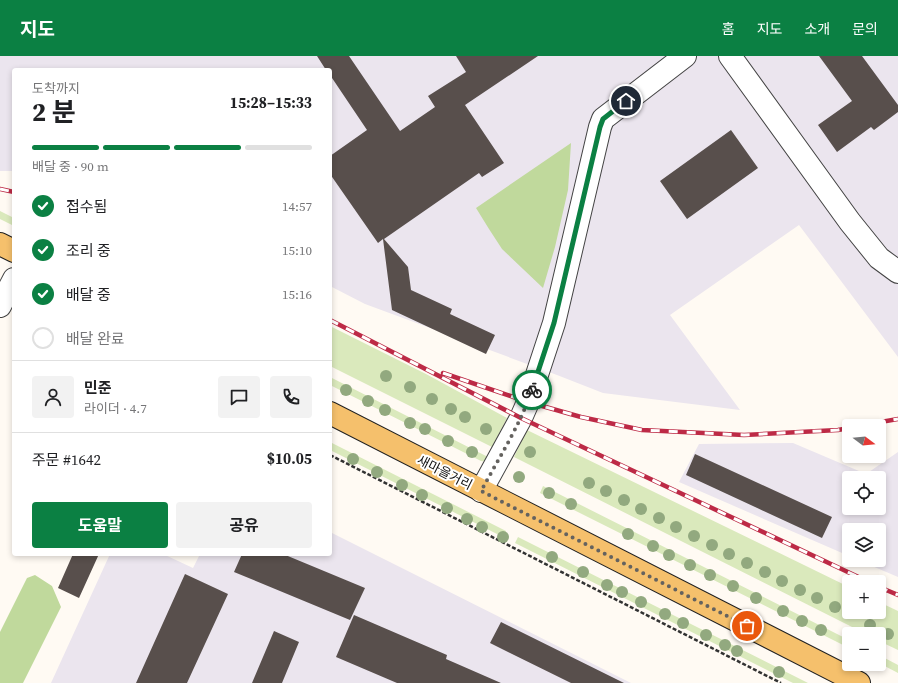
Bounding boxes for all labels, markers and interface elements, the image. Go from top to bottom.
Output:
text: 지도 [20,16,55,42]
text: 홈 [722,19,735,39]
text: 지도 [757,19,782,39]
text: 소개 [804,19,830,39]
text: 문의 [852,19,878,39]
text: 도착까지 [32,80,80,97]
pin [609,84,643,118]
icon: home [615,90,637,112]
text: 15:28–15:33 [230,92,312,113]
text: 2 분 [32,94,76,130]
text: 배달 중 · 90 m [32,158,109,175]
icon: check [32,195,54,217]
text: 접수됨 [66,196,107,217]
text: 14:57 [282,198,312,215]
icon: check [32,239,54,261]
text: 조리 중 [66,240,111,261]
text: 15:10 [282,242,312,259]
icon: check [32,283,54,305]
text: 배달 중 [66,284,111,305]
text: 15:16 [282,286,312,303]
text: 배달 완료 [66,328,125,349]
courier [512,370,552,410]
button: person [32,376,74,418]
button: chat [218,376,260,418]
button: phone [270,376,312,418]
text: 민준 [84,377,112,398]
icon: bike [521,379,543,401]
text: 라이더 · 4.7 [84,400,147,417]
north arrow [842,419,886,463]
map controls [842,419,886,671]
text: $10.05 [267,448,312,469]
text: 주문 #1642 [32,449,101,470]
street label: 새마을거리 [414,451,475,494]
button: locate [842,471,886,515]
button: 도움말 [32,502,168,548]
button: 공유 [176,502,312,548]
button: layers [842,523,886,567]
button: + [842,575,886,619]
pin [730,609,764,643]
icon: bag [736,615,758,637]
button: − [842,627,886,671]

